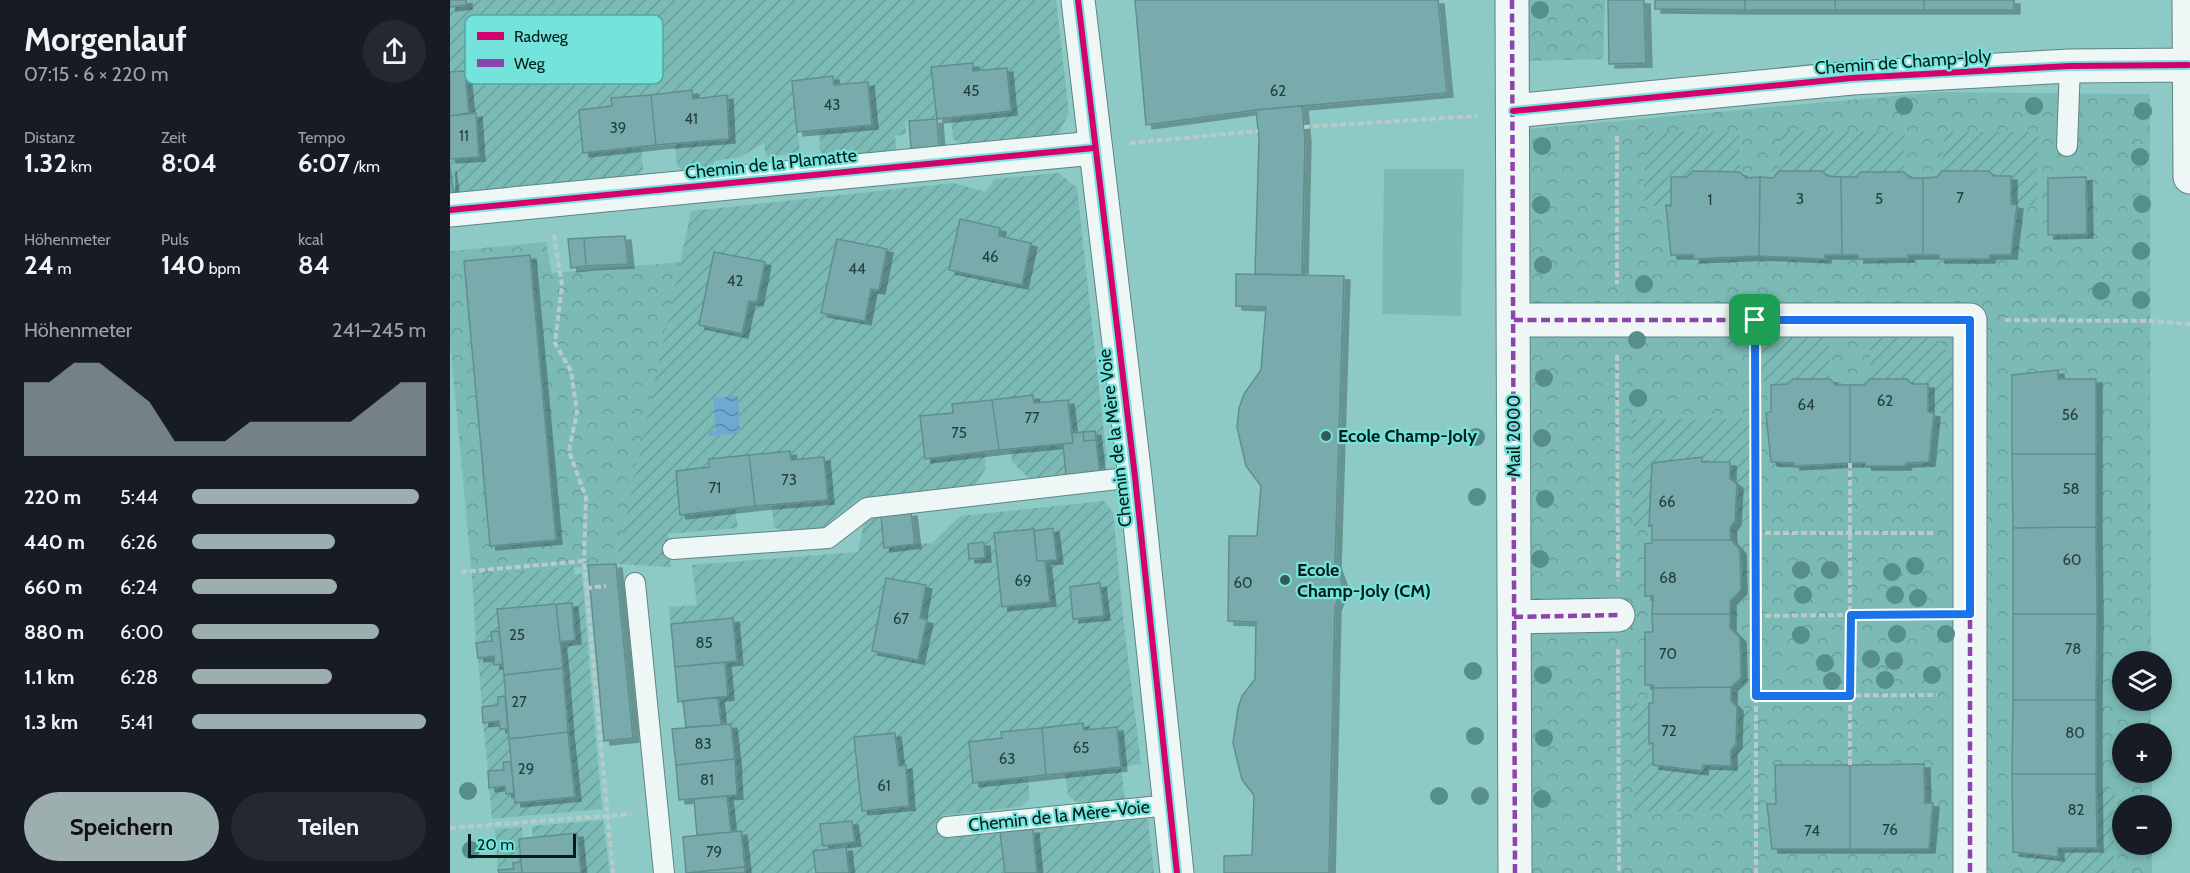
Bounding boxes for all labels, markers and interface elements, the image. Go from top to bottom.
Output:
legend [465,15,663,84]
text: Morgenlauf [24,19,187,59]
button: share [363,20,426,83]
text: Radweg [514,27,569,46]
street label: Chemin de Champ-Joly [1814,45,1992,79]
text: Weg [514,54,546,73]
text: 07:15 · 6 × 220 m [24,62,169,86]
house number: 45 [963,82,979,100]
house number: 62 [1270,82,1286,100]
house number: 43 [824,96,840,114]
house number: 41 [684,110,698,128]
house number: 39 [610,119,626,137]
house number: 11 [459,127,469,145]
text: Distanz [24,128,75,147]
text: Zeit [161,128,186,147]
text: Tempo [298,128,345,147]
street label: Chemin de la Plamatte [684,144,858,184]
text: 1.32 [24,147,67,179]
text: 8:04 [161,147,217,179]
text: 6:07 [298,147,350,179]
text: km [67,157,92,176]
text: /km [350,157,380,176]
house number: 7 [1956,189,1964,207]
house number: 3 [1796,190,1804,208]
house number: 5 [1875,190,1883,208]
house number: 1 [1708,191,1712,209]
text: Höhenmeter [24,230,110,249]
text: Puls [161,230,189,249]
text: kcal [298,230,324,249]
house number: 46 [981,248,999,266]
text: 24 [24,249,54,281]
text: 140 [161,249,205,281]
text: 84 [298,249,330,281]
text: m [54,259,72,278]
text: bpm [205,259,241,278]
house number: 44 [848,260,866,278]
house number: 42 [727,272,743,290]
pin [1729,294,1780,345]
icon: arrive [1738,303,1771,336]
text: Höhenmeter [24,318,132,342]
text: 241–245 m [332,318,426,342]
street label: Chemin de la Mère Voie [1093,348,1137,528]
house number: 62 [1877,392,1893,410]
street label: Mail 2000 [1503,395,1525,477]
house number: 64 [1797,396,1815,414]
house number: 56 [2062,406,2078,424]
house number: 77 [1024,409,1040,427]
house number: 75 [951,424,967,442]
place label: Ecole Champ-Joly [1338,425,1477,447]
marker: Ecole Champ-Joly [1319,429,1333,443]
house number: 73 [781,471,797,489]
house number: 71 [709,479,721,497]
house number: 58 [2062,480,2080,498]
text: 220 m [24,485,81,509]
text: 5:44 [120,485,158,509]
house number: 66 [1658,493,1676,511]
text: 440 m [24,530,85,554]
text: 6:26 [120,530,157,554]
house number: 60 [2063,551,2082,569]
place label: Ecole Champ-Joly (CM) [1297,559,1431,602]
house number: 68 [1659,569,1677,587]
house number: 69 [1014,572,1032,590]
marker: Ecole Champ-Joly (CM) [1278,573,1292,587]
house number: 60 [1234,574,1253,592]
text: 660 m [24,575,82,599]
text: 6:24 [120,575,158,599]
house number: 67 [893,610,909,628]
text: 880 m [24,620,84,644]
text: 6:00 [120,620,163,644]
house number: 25 [509,626,525,644]
house number: 85 [695,634,713,652]
house number: 78 [2065,640,2081,658]
house number: 70 [1659,645,1677,663]
map controls [2112,651,2172,855]
button: layers [2112,651,2172,711]
text: 1.1 km [24,665,74,689]
text: 6:28 [120,665,158,689]
house number: 27 [511,693,527,711]
text: 1.3 km [24,710,78,734]
text: 5:41 [120,710,153,734]
house number: 72 [1661,722,1677,740]
button: + [2112,723,2172,783]
house number: 80 [2065,724,2085,742]
house number: 83 [694,735,712,753]
house number: 65 [1073,739,1089,757]
house number: 63 [999,750,1015,768]
house number: 29 [518,760,534,778]
house number: 81 [700,771,714,789]
house number: 61 [877,777,891,795]
button: Speichern [24,792,219,861]
button: Teilen [231,792,426,861]
button: − [2112,795,2172,855]
street label: Chemin de la Mère-Voie [967,796,1151,836]
house number: 82 [2068,801,2085,819]
house number: 76 [1882,821,1898,839]
house number: 74 [1804,822,1820,840]
scale bar [468,831,576,858]
text: 20 m [477,835,514,854]
house number: 79 [706,843,722,861]

